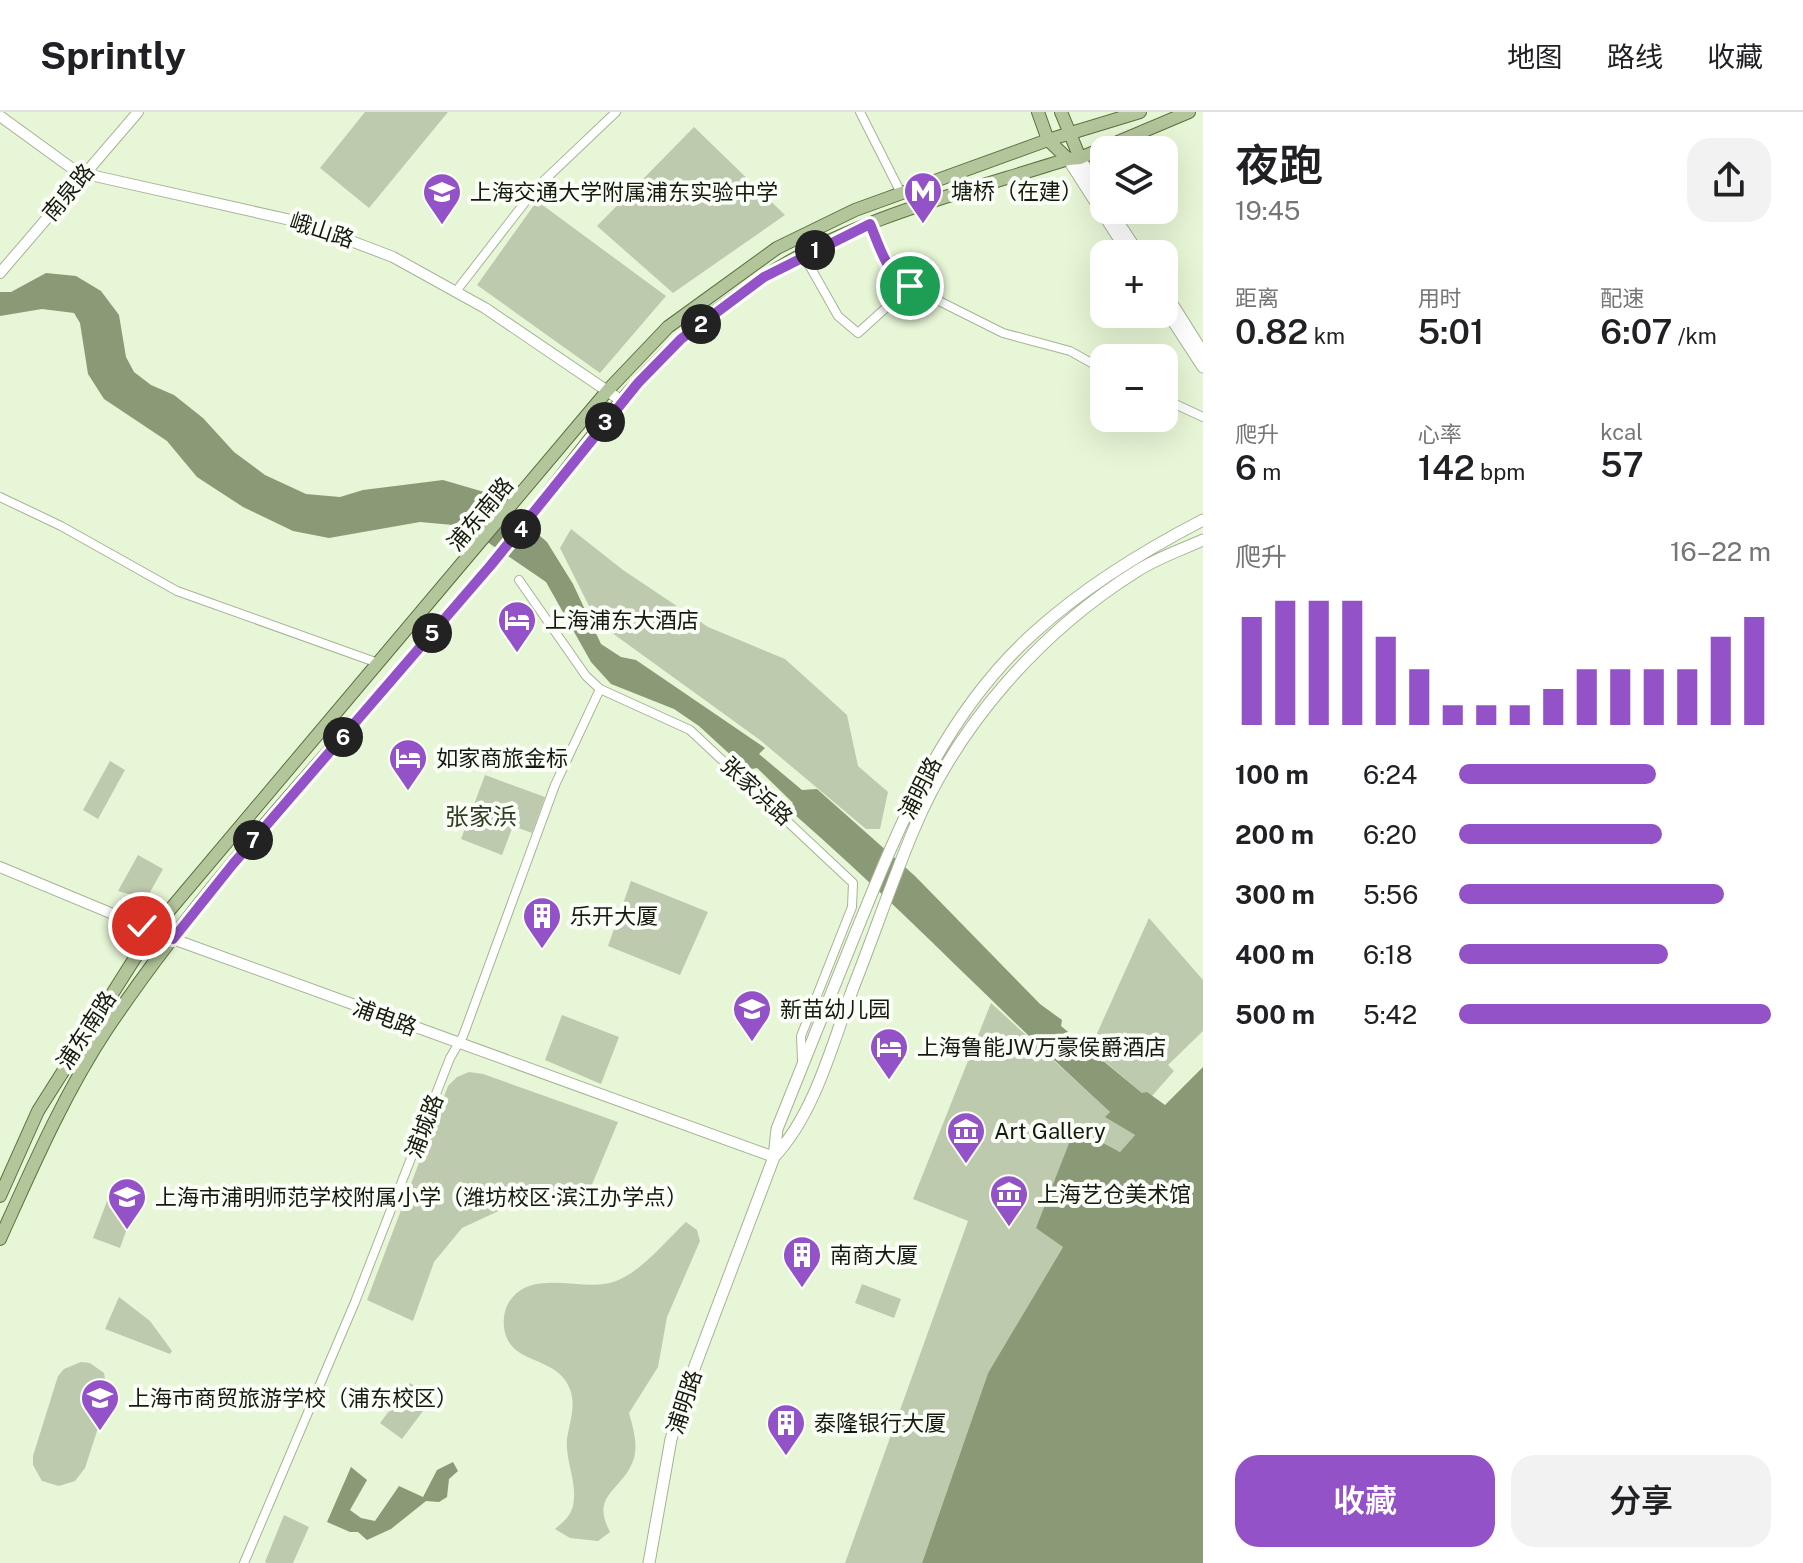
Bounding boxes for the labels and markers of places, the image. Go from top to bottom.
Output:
metro station icon: 塘桥（在建） [902,170,944,225]
school or university icon: 上海交通大学附属浦东实验中学 [421,171,463,226]
place label: 塘桥（在建） [951,178,1083,204]
place label: 上海交通大学附属浦东实验中学 [470,179,778,205]
pin: 1 [795,230,835,270]
pin [876,252,944,320]
pin: 2 [681,304,721,344]
pin: 3 [585,402,625,442]
pin: 4 [501,509,541,549]
hotel icon: 上海浦东大酒店 [496,599,538,654]
place label: 上海浦东大酒店 [545,607,699,633]
pin: 5 [412,613,452,653]
pin: 6 [323,717,363,757]
hotel icon: 如家商旅金标 [387,737,429,792]
place label: 如家商旅金标 [436,745,568,771]
pin: 7 [233,820,273,860]
pin [108,892,176,960]
building icon: 乐开大厦 [521,895,563,950]
place label: 乐开大厦 [570,903,658,929]
school or university icon: 新苗幼儿园 [731,988,773,1043]
place label: 新苗幼儿园 [780,996,890,1022]
hotel icon: 上海鲁能JW万豪侯爵酒店 [868,1026,910,1081]
place label: 上海鲁能JW万豪侯爵酒店 [917,1034,1167,1060]
museum icon: Art Gallery [945,1110,987,1165]
place label: Art Gallery [994,1118,1106,1144]
museum icon: 上海艺仓美术馆 [988,1173,1030,1228]
school or university icon: 上海市浦明师范学校附属小学（潍坊校区·滨江办学点） [106,1176,148,1231]
place label: 上海艺仓美术馆 [1037,1181,1191,1207]
place label: 上海市浦明师范学校附属小学（潍坊校区·滨江办学点） [155,1184,688,1210]
building icon: 南商大厦 [781,1234,823,1289]
place label: 南商大厦 [830,1242,918,1268]
school or university icon: 上海市商贸旅游学校（浦东校区） [79,1377,121,1432]
place label: 上海市商贸旅游学校（浦东校区） [128,1385,458,1411]
building icon: 泰隆银行大厦 [765,1402,807,1457]
place label: 泰隆银行大厦 [814,1410,946,1436]

